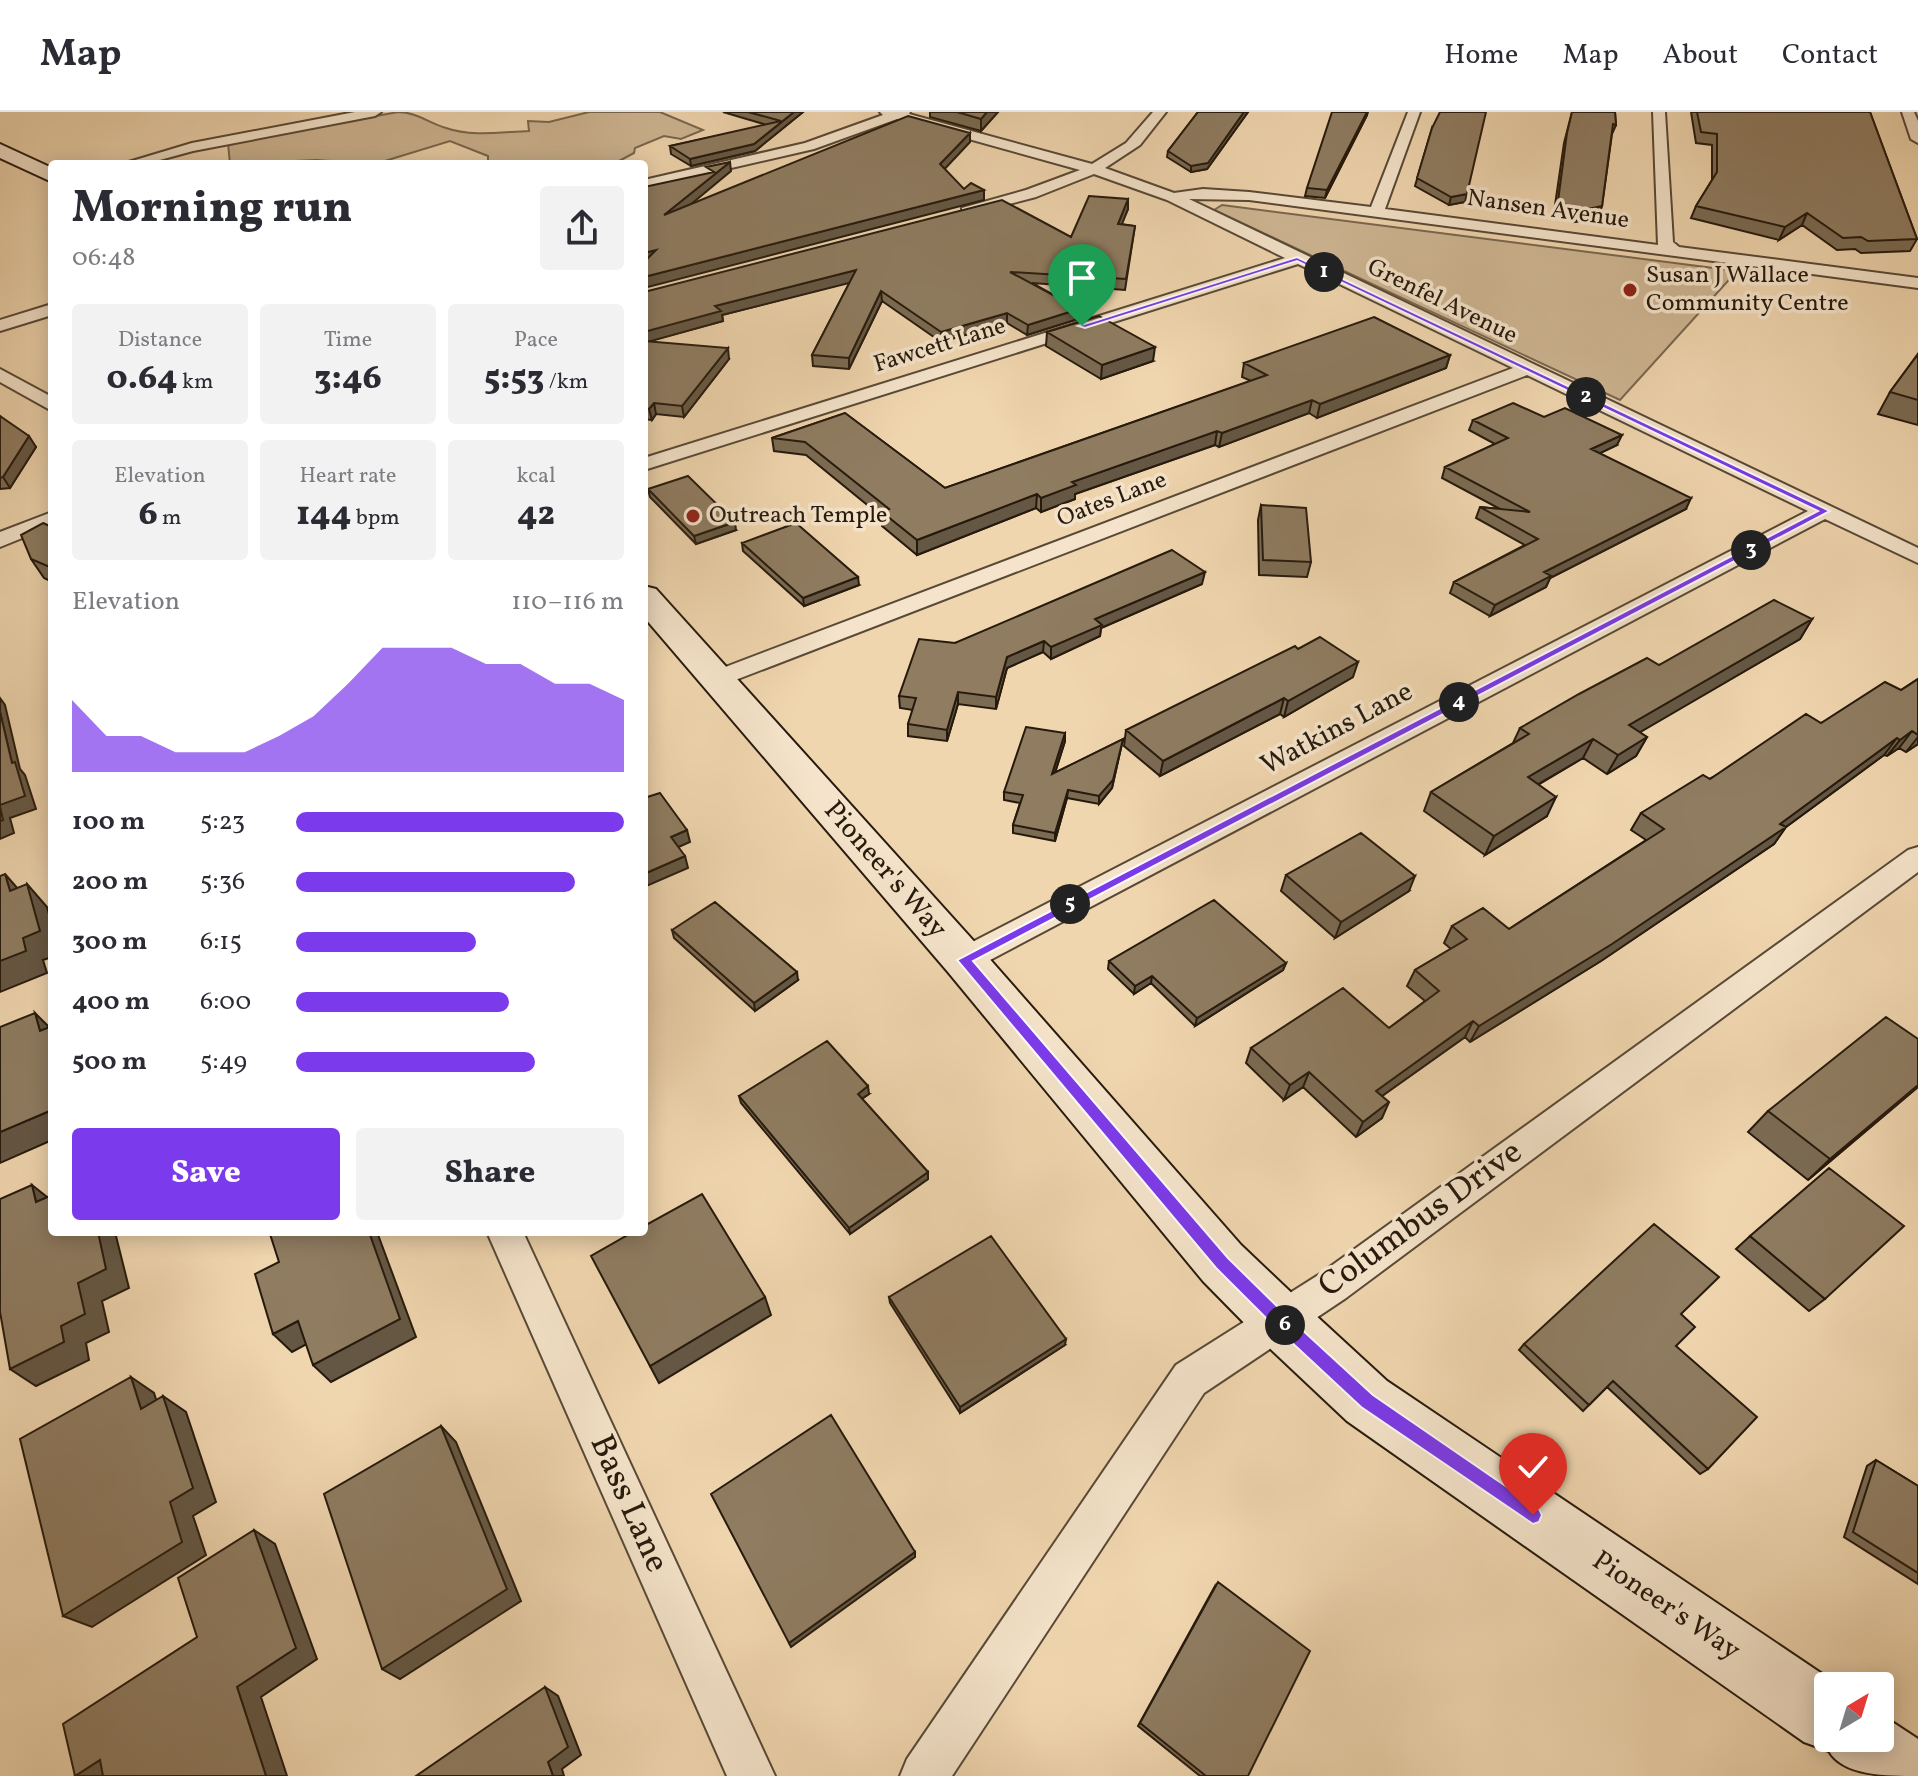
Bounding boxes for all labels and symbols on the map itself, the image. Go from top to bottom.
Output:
street label: Nansen Avenue [1465,182,1631,238]
pin [1048,244,1116,326]
street label: Grenfel Avenue [1361,251,1523,353]
pin: 1 [1304,252,1344,292]
place label: Susan J Wallace Community Centre [1646,259,1849,321]
marker: Susan J Wallace Community Centre [1621,281,1639,299]
street label: Fawcett Lane [870,310,1010,382]
pin: 2 [1566,377,1606,417]
street label: Oates Lane [1052,464,1172,536]
place label: Outreach Temple [709,499,887,533]
marker: Outreach Temple [684,507,702,525]
pin: 3 [1731,530,1771,570]
street label: Watkins Lane [1254,673,1420,785]
pin: 4 [1439,682,1479,722]
street label: Pioneer's Way [814,793,956,947]
pin: 5 [1050,884,1090,924]
street label: Columbus Drive [1309,1130,1533,1310]
pin: 6 [1265,1305,1305,1345]
street label: Bass Lane [577,1428,679,1580]
pin [1499,1433,1567,1515]
street label: Pioneer's Way [1584,1542,1748,1670]
north arrow [1814,1672,1894,1752]

